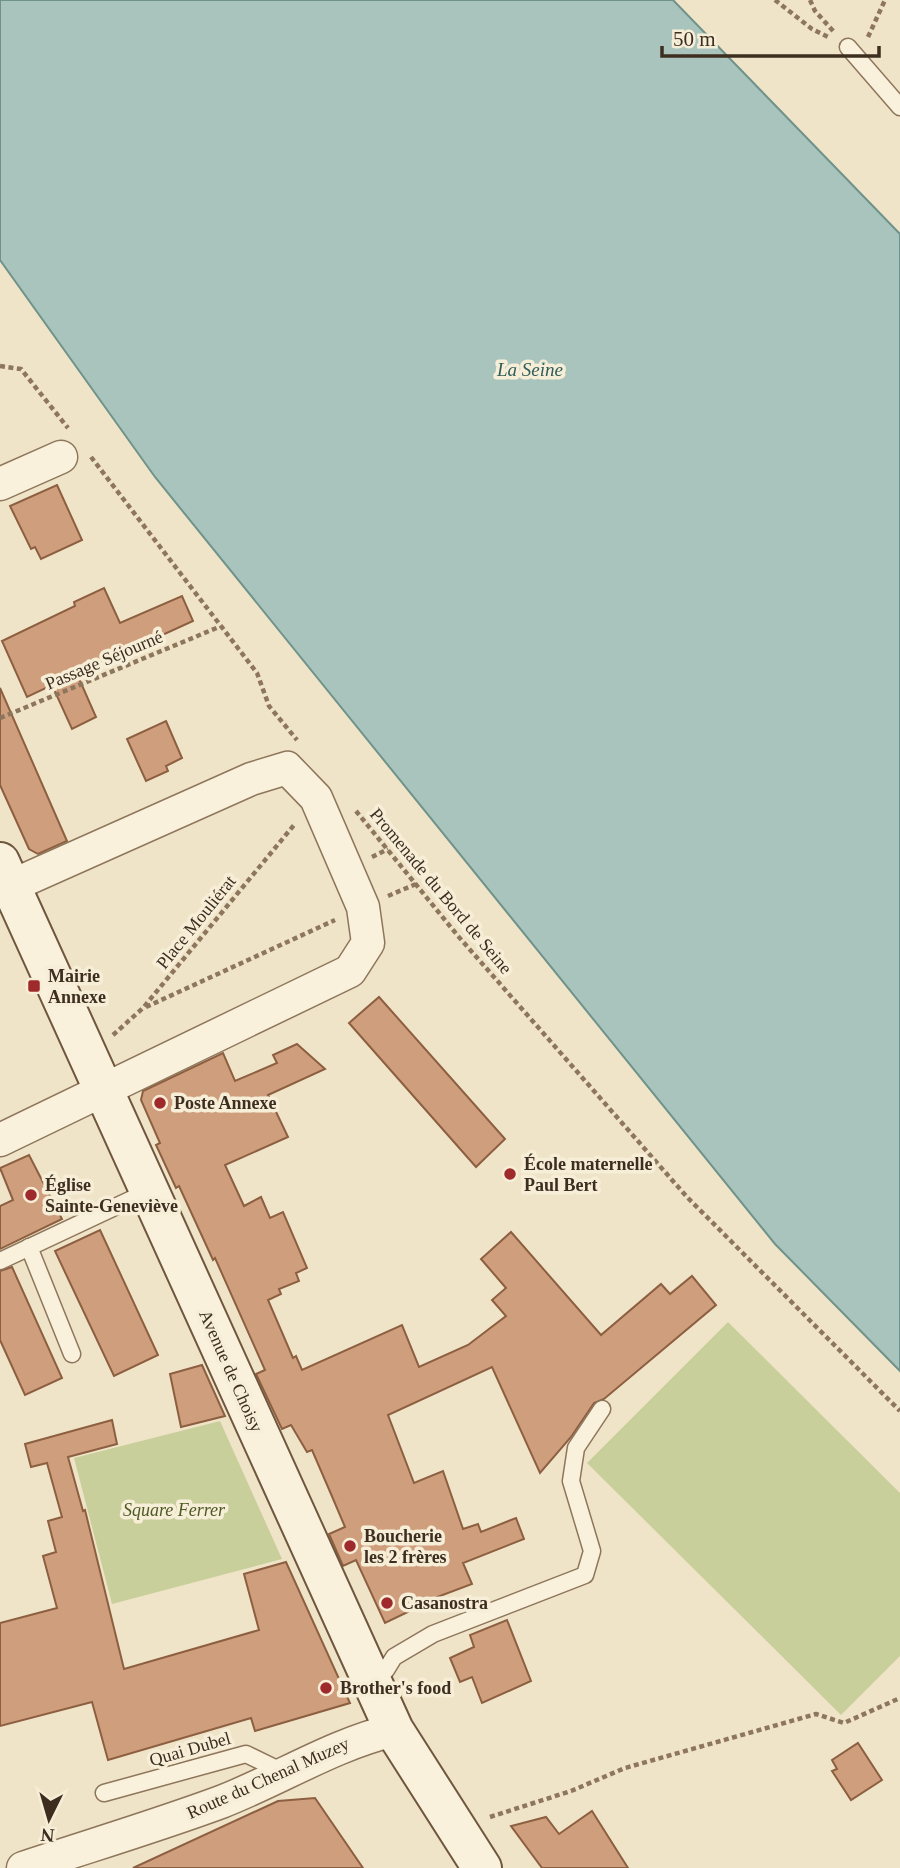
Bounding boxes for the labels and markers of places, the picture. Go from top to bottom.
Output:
place label: Mairie Annexe [48,966,106,1007]
marker: Mairie Annexe [26,978,42,994]
place label: Poste Annexe [174,1093,277,1113]
marker: Poste Annexe [152,1095,168,1111]
place label: École maternelle Paul Bert [524,1153,652,1195]
marker: École maternelle Paul Bert [502,1166,518,1182]
place label: Église Sainte-Geneviève [45,1174,178,1216]
marker: Église Sainte-Geneviève [23,1187,39,1203]
place label: Boucherie les 2 frères [364,1526,447,1567]
marker: Boucherie les 2 frères [342,1538,358,1554]
place label: Casanostra [401,1593,488,1613]
marker: Casanostra [379,1595,395,1611]
place label: Brother's food [340,1678,451,1698]
marker: Brother's food [318,1680,334,1696]

